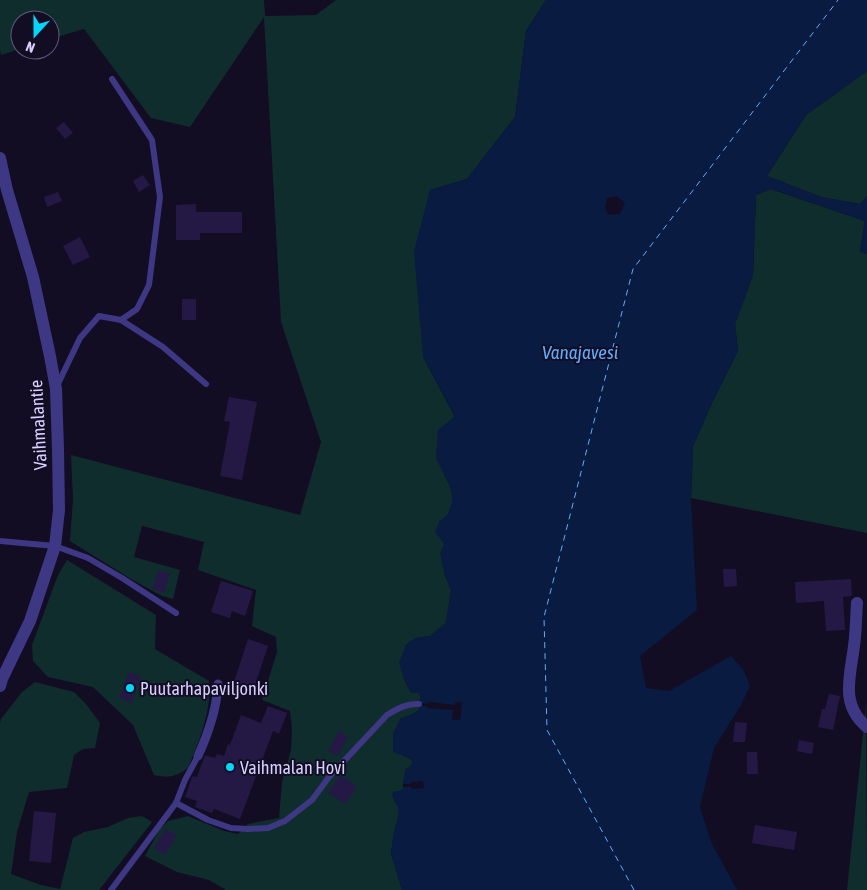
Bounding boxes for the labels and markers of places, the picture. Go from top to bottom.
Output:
place label: Puutarhapaviljonki [140,678,268,699]
marker: Puutarhapaviljonki [124,682,136,694]
place label: Vaihmalan Hovi [240,757,345,778]
marker: Vaihmalan Hovi [224,761,236,773]

